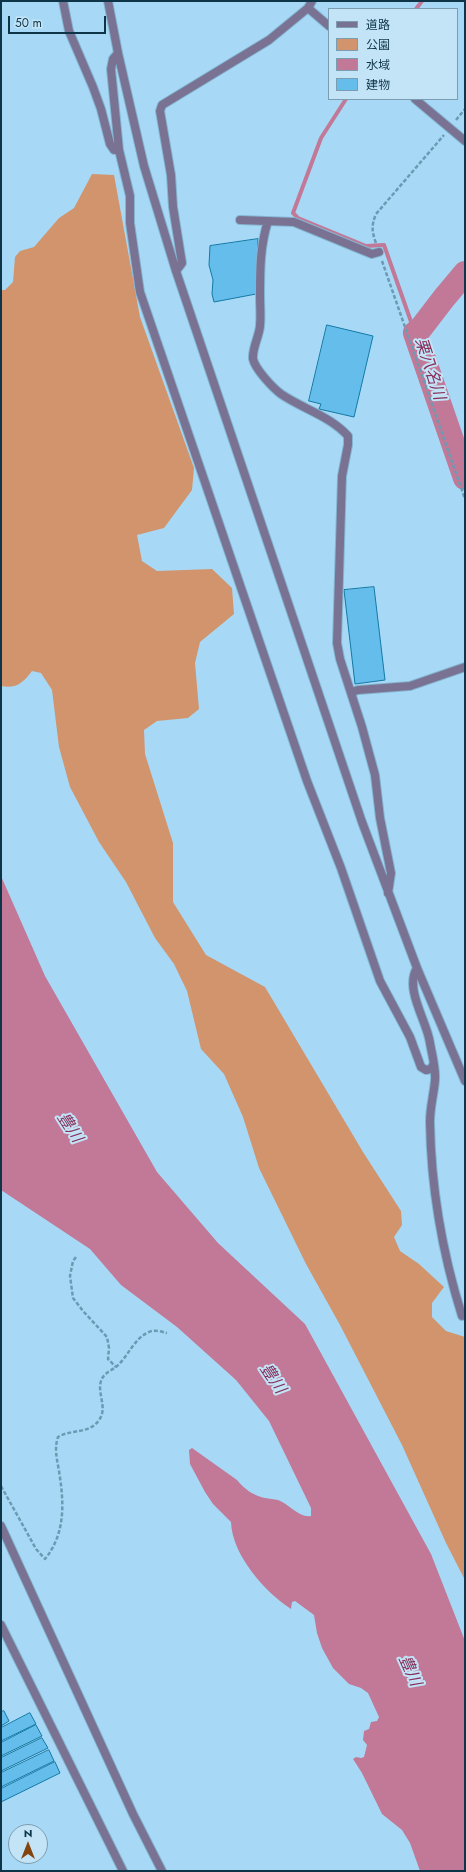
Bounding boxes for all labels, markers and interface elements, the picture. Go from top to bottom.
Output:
scale bar [10,8,108,34]
legend [328,8,458,100]
text: 50 m [15,14,42,32]
text: 道路 [366,16,390,34]
text: 公園 [366,36,390,54]
text: 水域 [366,56,390,74]
text: 建物 [366,76,390,94]
water label: 栗八名川 [410,336,448,402]
water label: 豊川 [52,1109,86,1147]
water label: 豊川 [255,1360,289,1398]
water label: 豊川 [394,1652,424,1690]
north arrow [8,1824,48,1864]
text: N [24,1825,32,1841]

